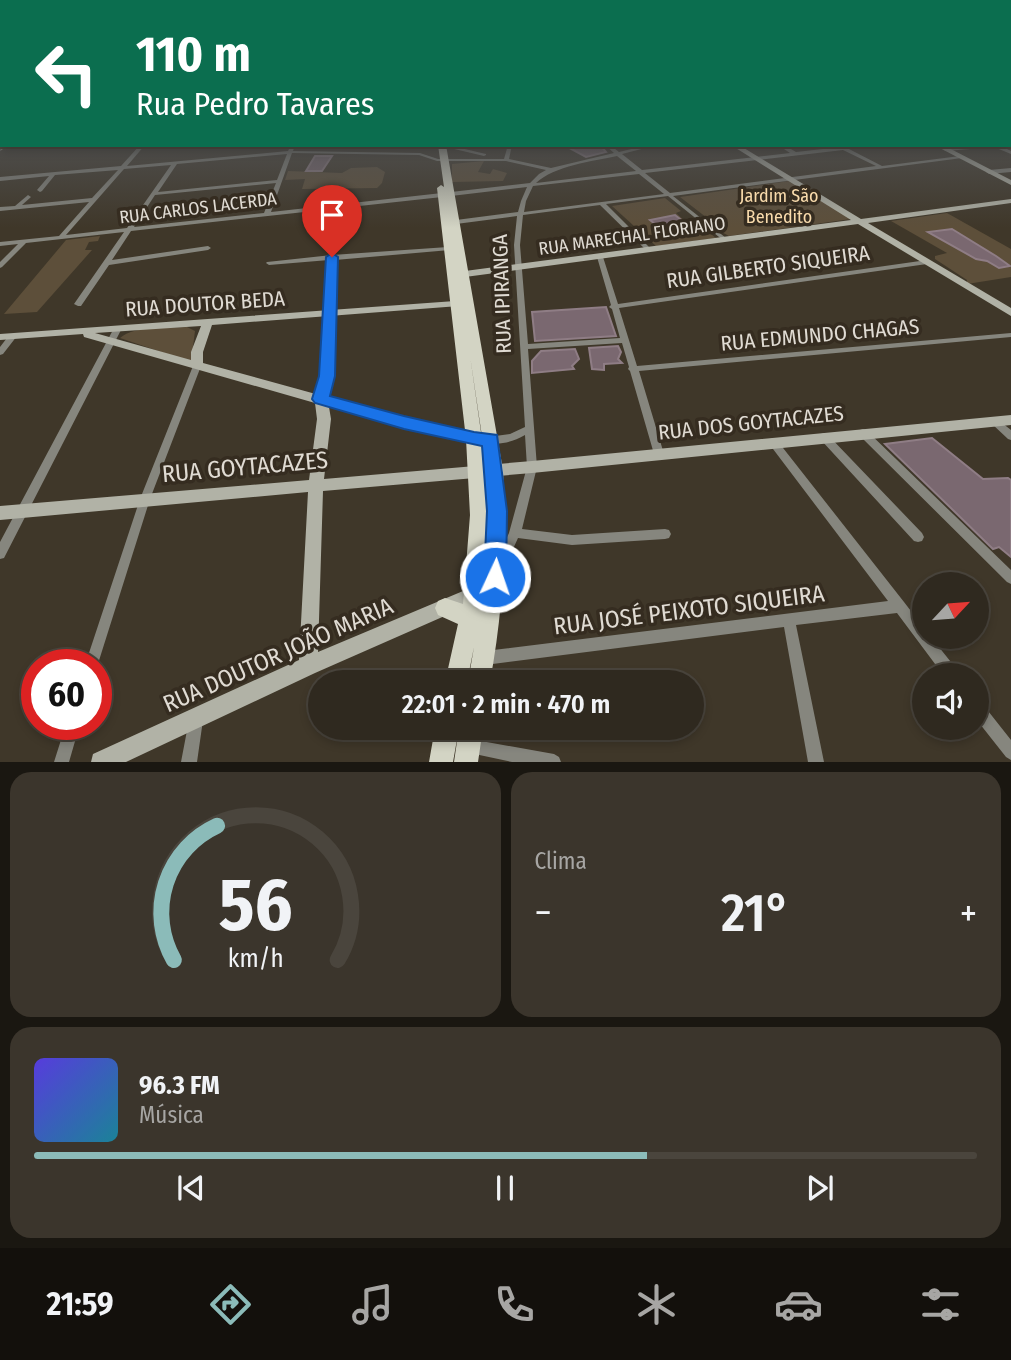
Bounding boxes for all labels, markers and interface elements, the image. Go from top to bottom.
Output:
text: 110 m [136,25,251,84]
icon: left [21,28,112,119]
text: Rua Pedro Tavares [136,85,374,123]
pin [302,185,362,257]
park label: Jardim São Benedito [740,185,818,228]
street label: RUA CARLOS LACERDA [118,187,278,229]
icon: arrive [313,196,351,234]
street label: RUA MARECHAL FLORIANO [537,212,727,260]
street label: RUA IPIRANGA [487,234,517,354]
street label: RUA GILBERTO SIQUEIRA [665,240,871,294]
street label: RUA DOUTOR BEDA [124,285,286,323]
street label: RUA EDMUNDO CHAGAS [720,313,920,357]
street label: RUA DOS GOYTACAZES [657,400,845,446]
street label: RUA GOYTACAZES [161,446,329,488]
position arrow [458,540,532,614]
north arrow [912,572,989,649]
map controls [912,572,989,740]
street label: RUA JOSÉ PEIXOTO SIQUEIRA [552,578,826,641]
street label: RUA DOUTOR JOÃO MARIA [159,592,397,718]
speed limit sign: 60 [21,649,112,740]
button: sound [912,663,989,740]
text: 22:01 · 2 min · 470 m [402,689,610,720]
text: Clima [535,847,587,875]
text: 56 [218,863,292,950]
text: 21° [721,882,790,945]
text: − [535,890,552,936]
text: + [960,890,977,936]
text: km/h [227,944,283,974]
text: 96.3 FM [139,1070,220,1101]
text: Música [139,1101,204,1129]
icon: previous [172,1169,210,1207]
icon: pause [486,1169,524,1207]
icon: next [801,1169,839,1207]
icon: directions [206,1280,255,1329]
icon: music [348,1280,397,1329]
icon: phone [490,1280,539,1329]
icon: climate [632,1280,681,1329]
icon: car [774,1280,823,1329]
icon: filters [916,1280,965,1329]
text: 21:59 [46,1285,114,1323]

